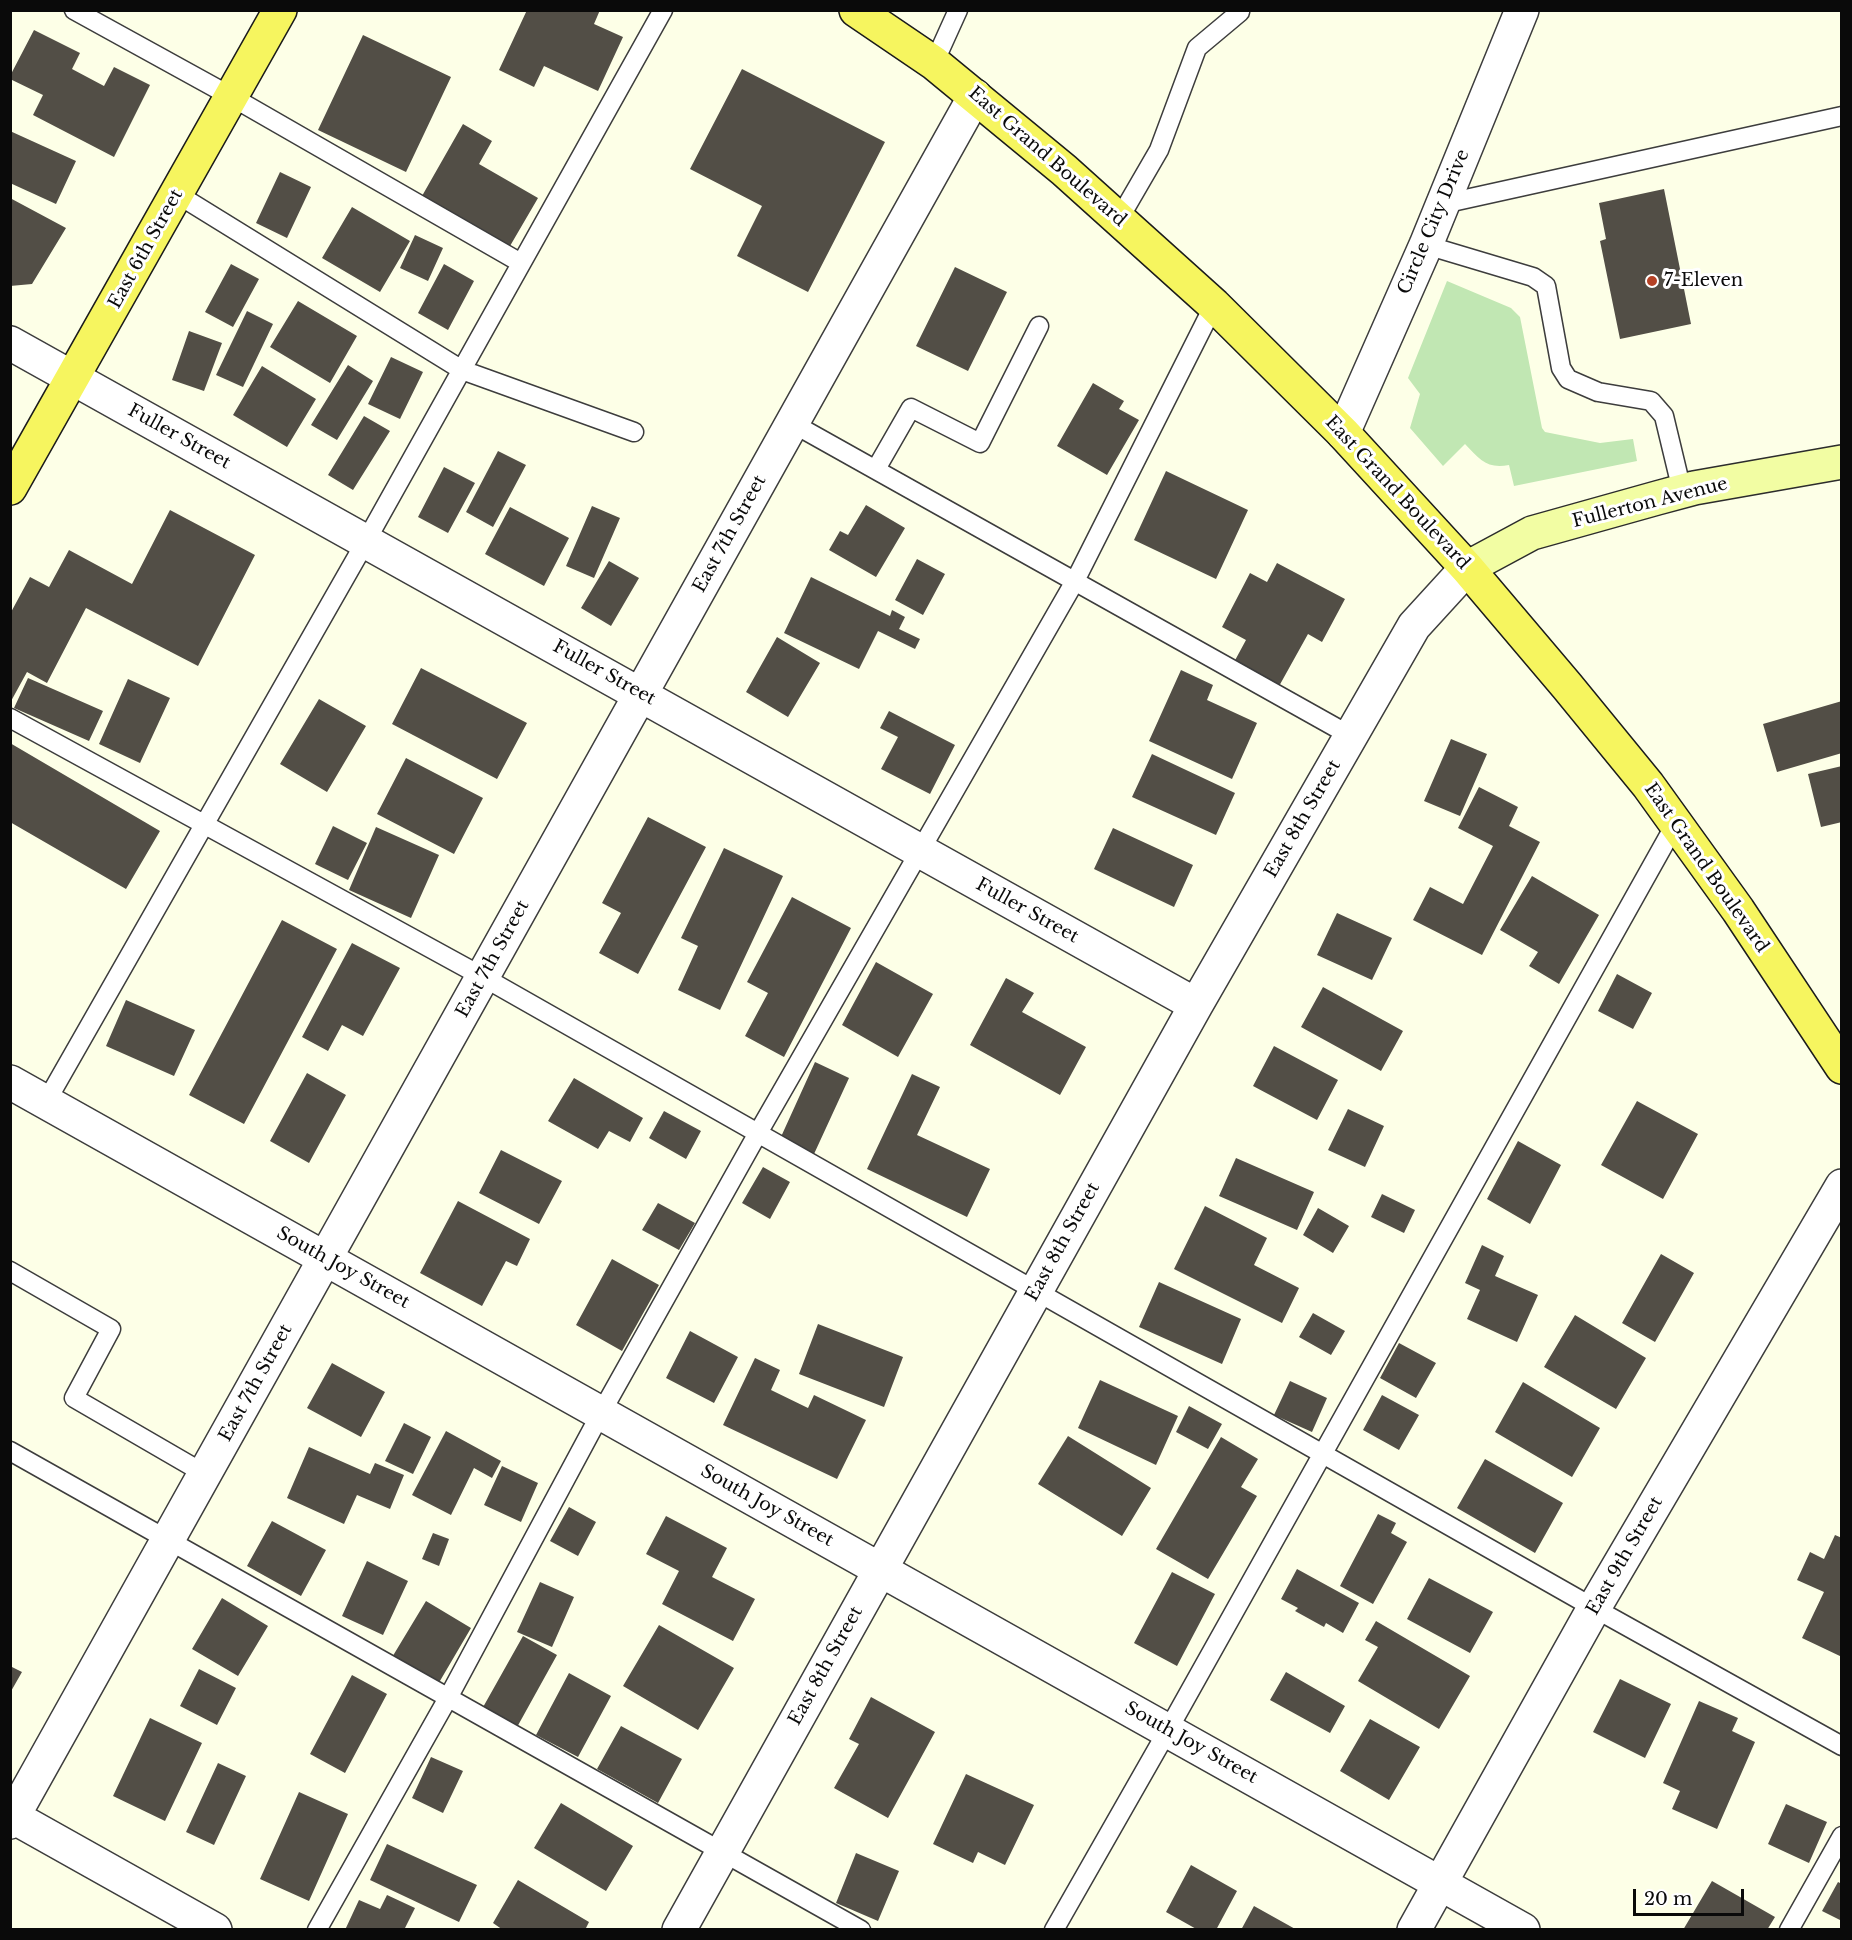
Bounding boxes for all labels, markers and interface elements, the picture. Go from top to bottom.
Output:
street label: East Grand Boulevard [964,83,1130,231]
street label: Circle City Drive [1394,146,1474,298]
street label: East 6th Street [104,185,188,313]
place label: 7-Eleven [1664,270,1743,292]
marker: 7-Eleven [1645,274,1659,288]
street label: Fuller Street [124,400,234,474]
street label: East Grand Boulevard [1320,412,1474,574]
street label: East 7th Street [689,472,771,596]
street label: Fullerton Avenue [1570,473,1730,533]
street label: Fuller Street [549,636,659,710]
street label: East 8th Street [1260,756,1346,882]
street label: East Grand Boulevard [1639,779,1773,957]
street label: Fuller Street [972,874,1082,948]
street label: East 7th Street [452,897,534,1021]
street label: East 8th Street [1021,1179,1105,1305]
street label: South Joy Street [273,1223,413,1313]
street label: East 7th Street [215,1321,297,1445]
street label: South Joy Street [697,1461,837,1551]
street label: East 9th Street [1582,1493,1668,1619]
street label: East 8th Street [784,1603,868,1729]
street label: South Joy Street [1121,1698,1261,1788]
scale bar [1636,1877,1747,1915]
text: 20 m [1644,1888,1692,1910]

